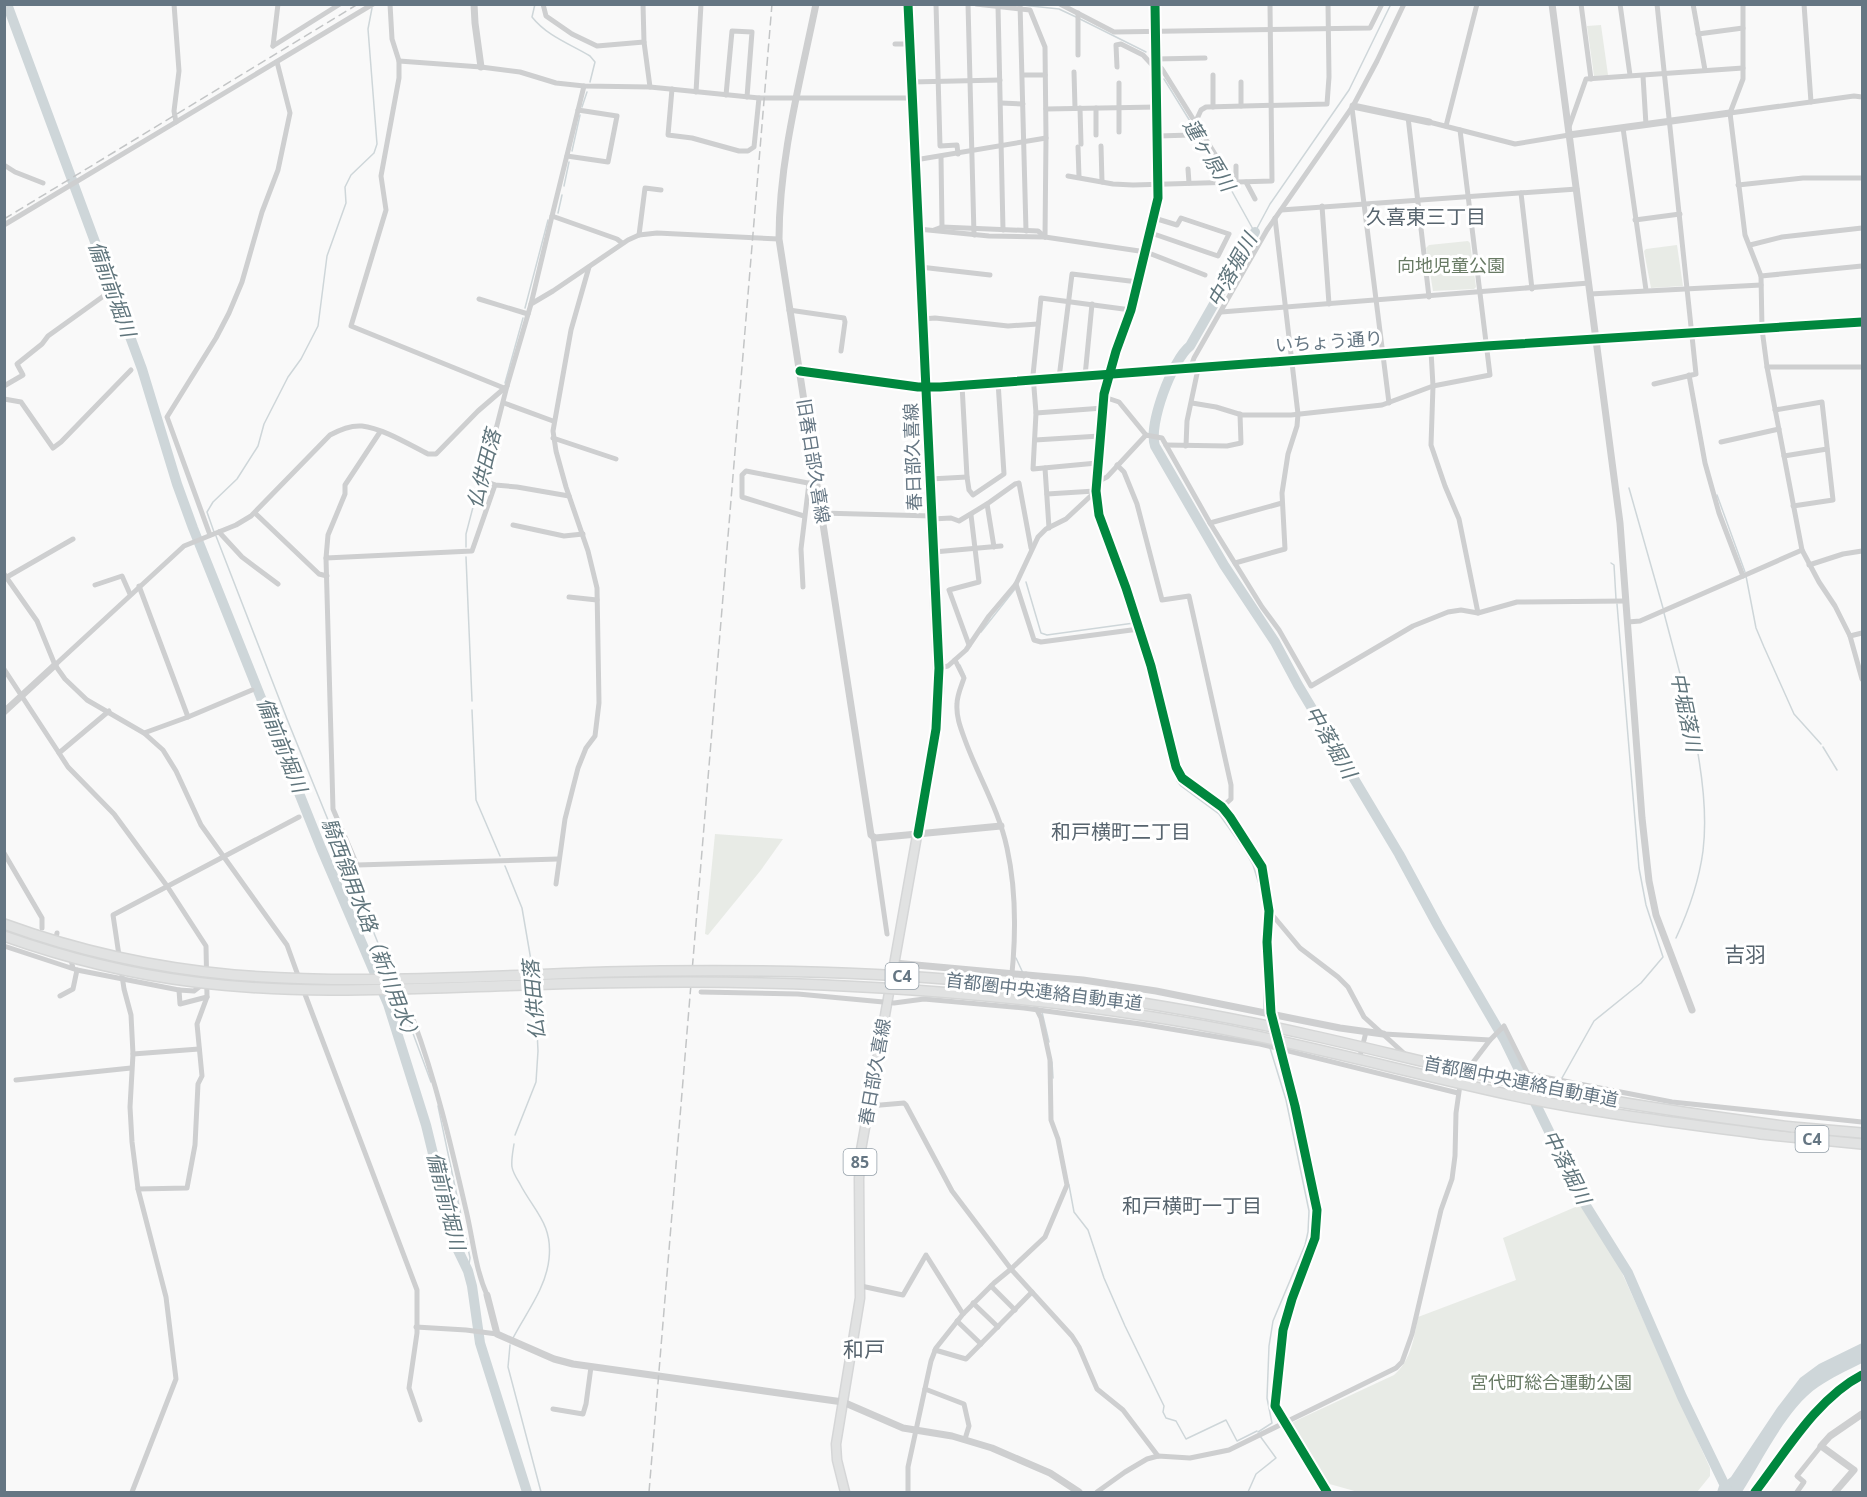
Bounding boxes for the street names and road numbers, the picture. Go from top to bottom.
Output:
street label: いちょう通り [1274,325,1384,357]
street label: 旧春日部久喜線 [792,397,836,525]
street label: 春日部久喜線 [898,403,926,511]
road number: C4 [886,963,918,989]
street label: 首都圏中央連絡自動車道 [944,967,1144,1015]
street label: 春日部久喜線 [853,1017,895,1127]
street label: 首都圏中央連絡自動車道 [1422,1050,1621,1112]
road number: C4 [1796,1126,1828,1152]
road number: 85 [844,1149,876,1175]

